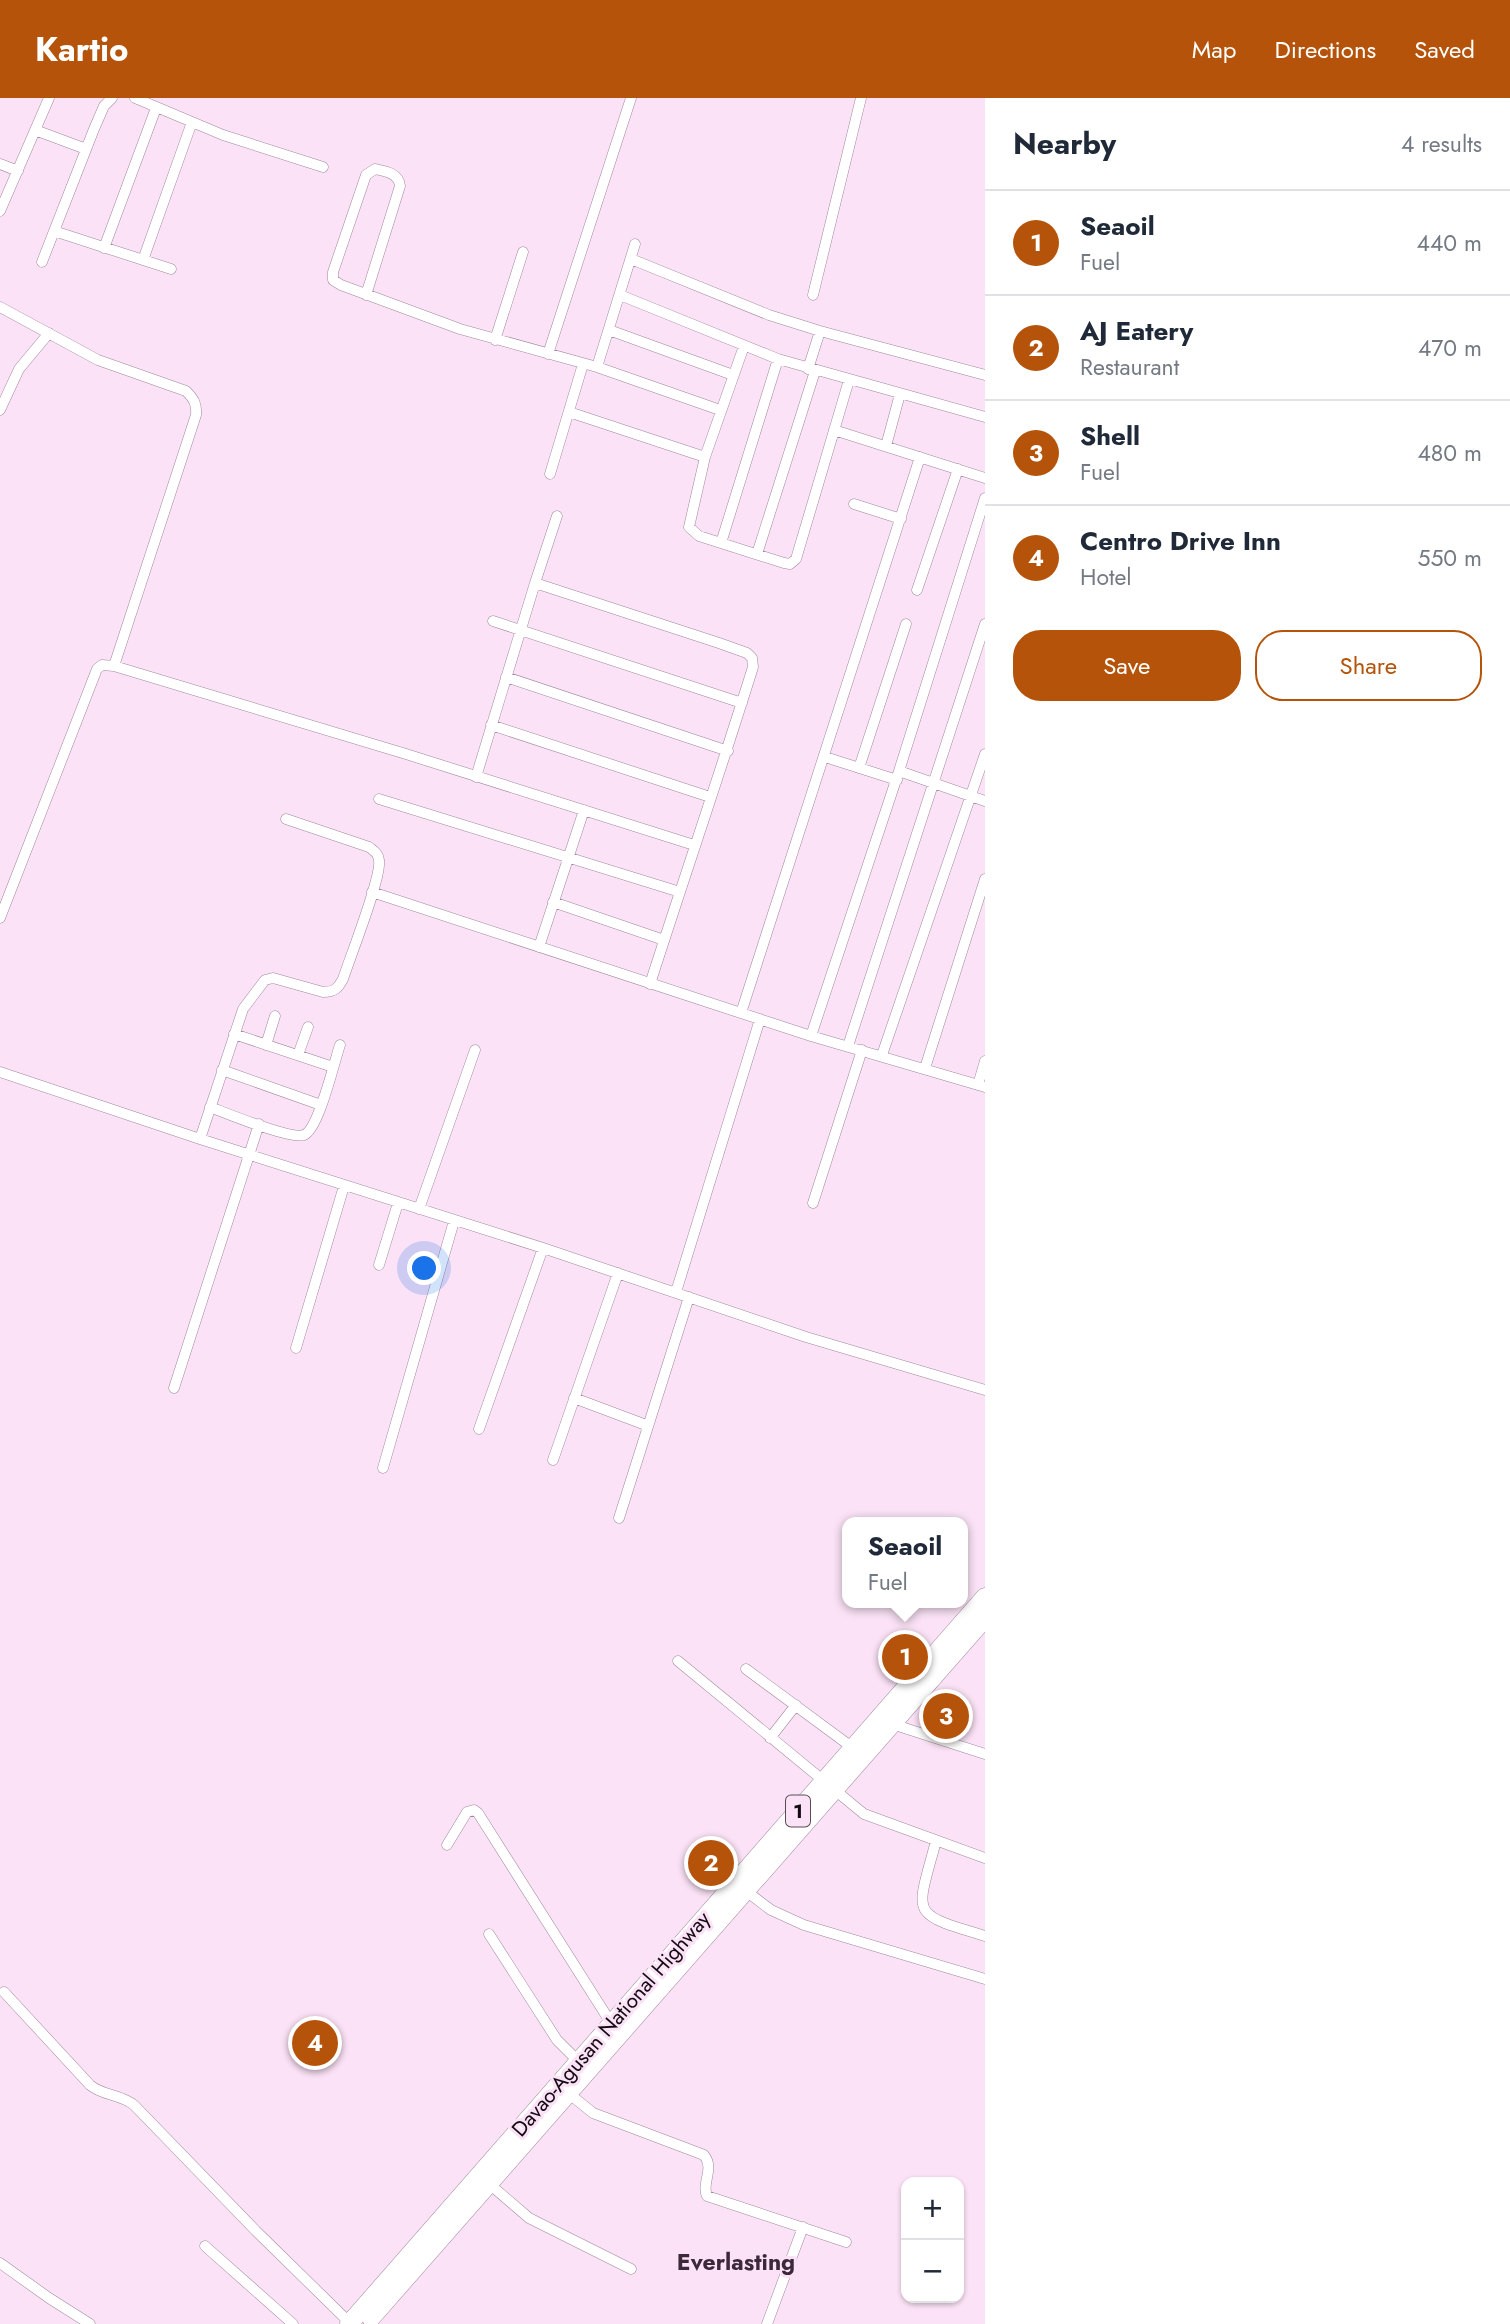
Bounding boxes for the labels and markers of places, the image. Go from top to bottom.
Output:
pin: 1 [882,1631,928,1683]
pin: 3 [923,1690,969,1742]
pin: 2 [688,1837,734,1889]
pin: 4 [292,2017,338,2069]

